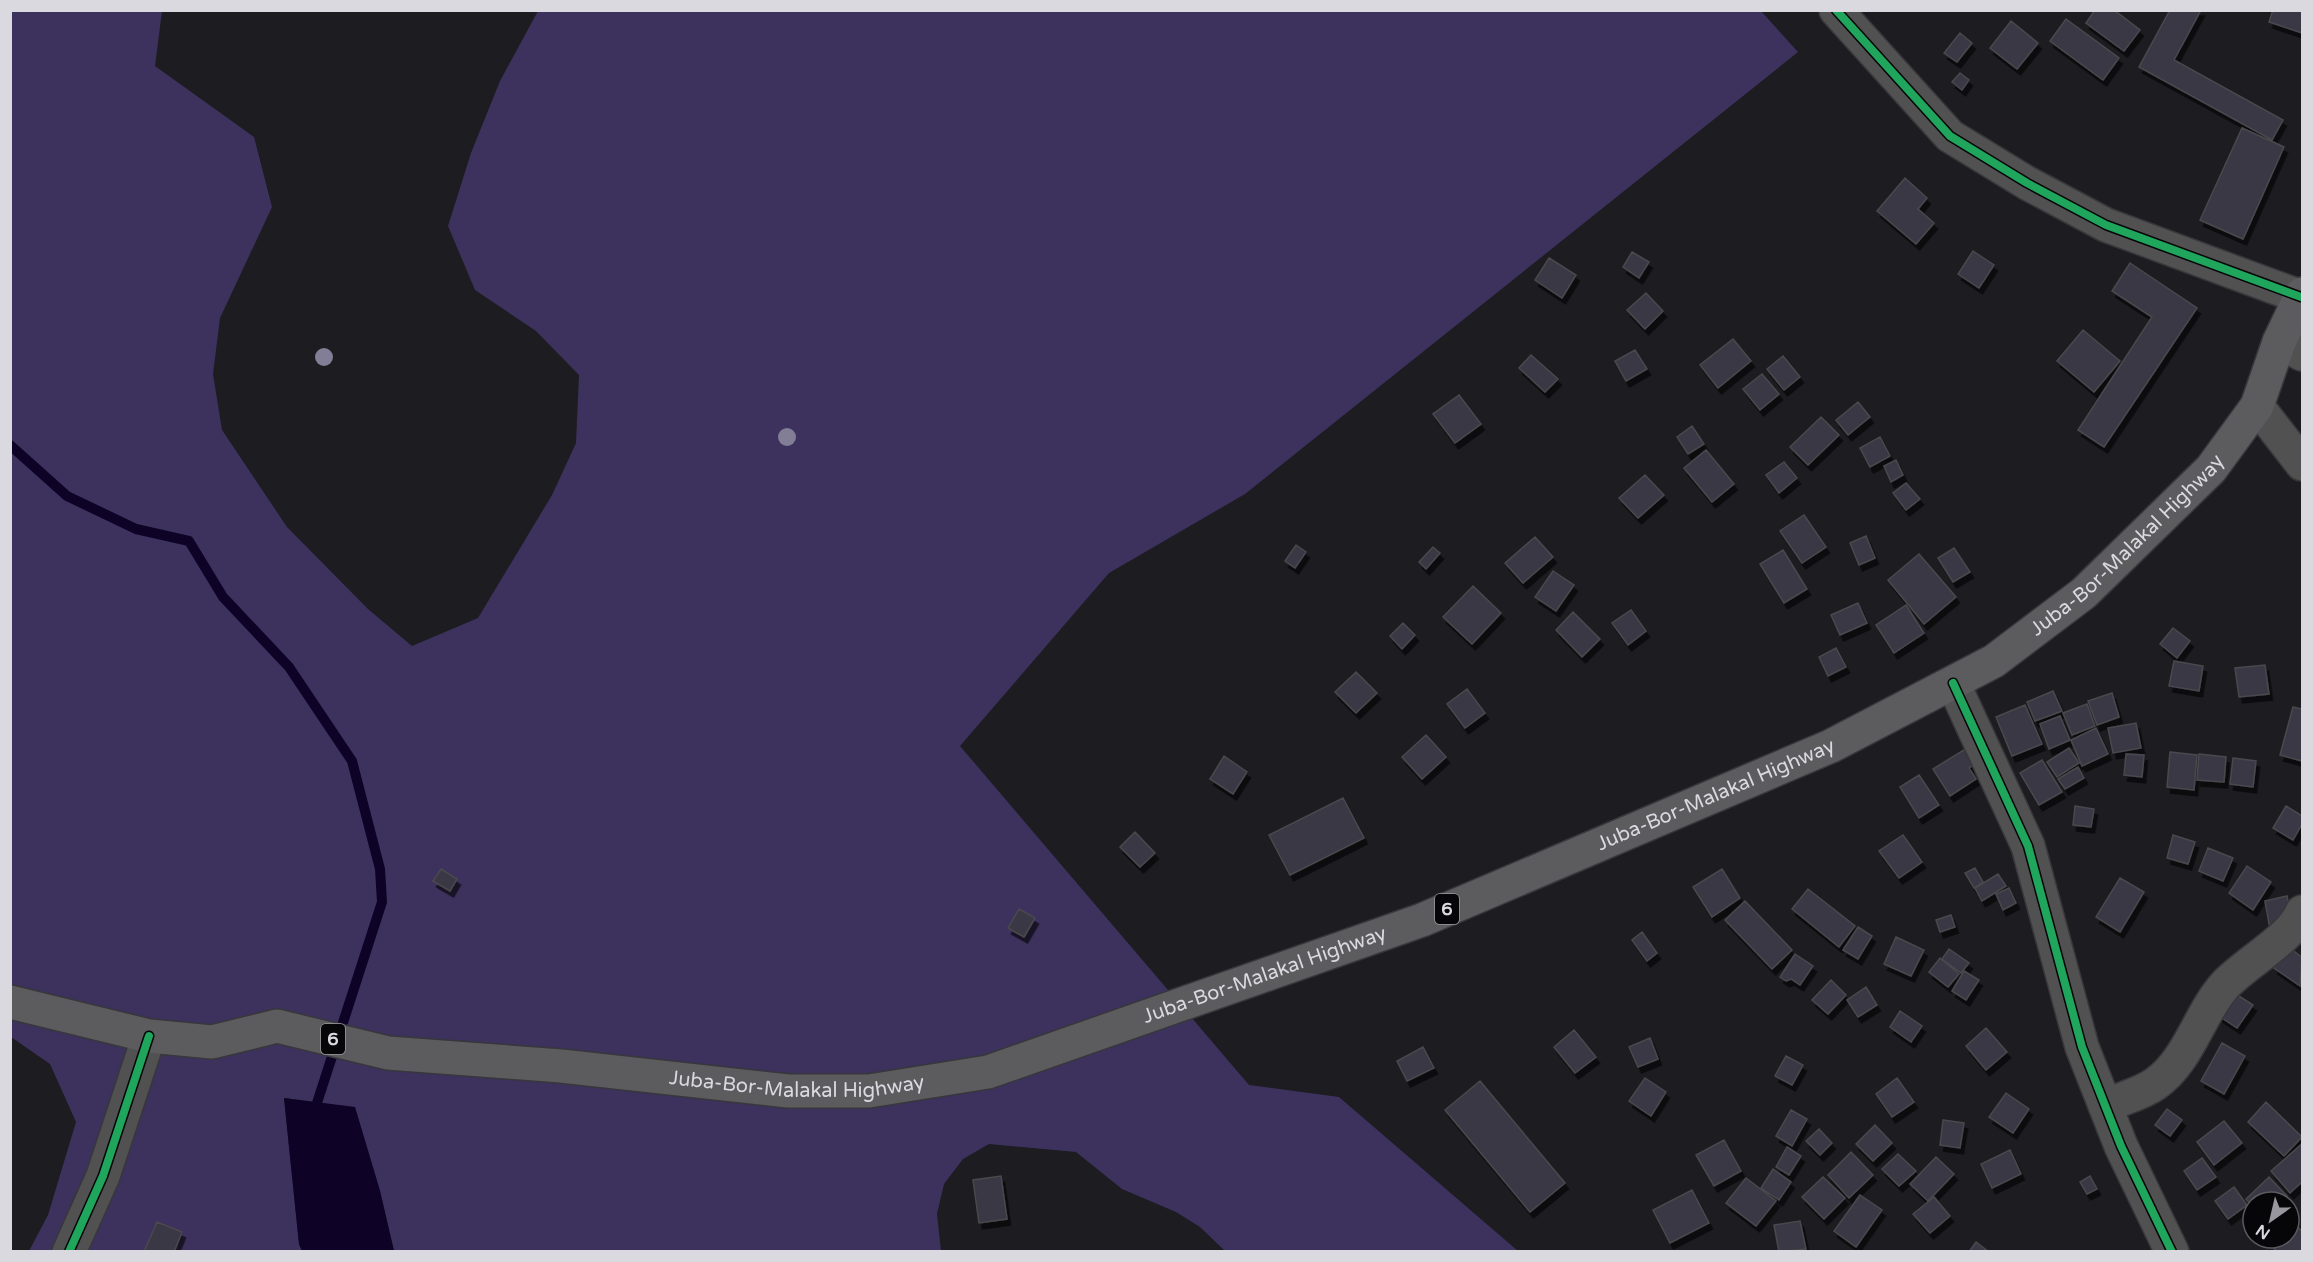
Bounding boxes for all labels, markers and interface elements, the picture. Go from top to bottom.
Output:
street label: Juba-Bor-Malakal Highway [2026,450,2230,641]
street label: Juba-Bor-Malakal Highway [1593,734,1839,856]
road number: 6 [1435,894,1459,924]
street label: Juba-Bor-Malakal Highway [1140,921,1390,1029]
road number: 6 [321,1024,345,1054]
street label: Juba-Bor-Malakal Highway [668,1066,926,1103]
north arrow [2241,1190,2301,1250]
text: N [2252,1220,2274,1243]

